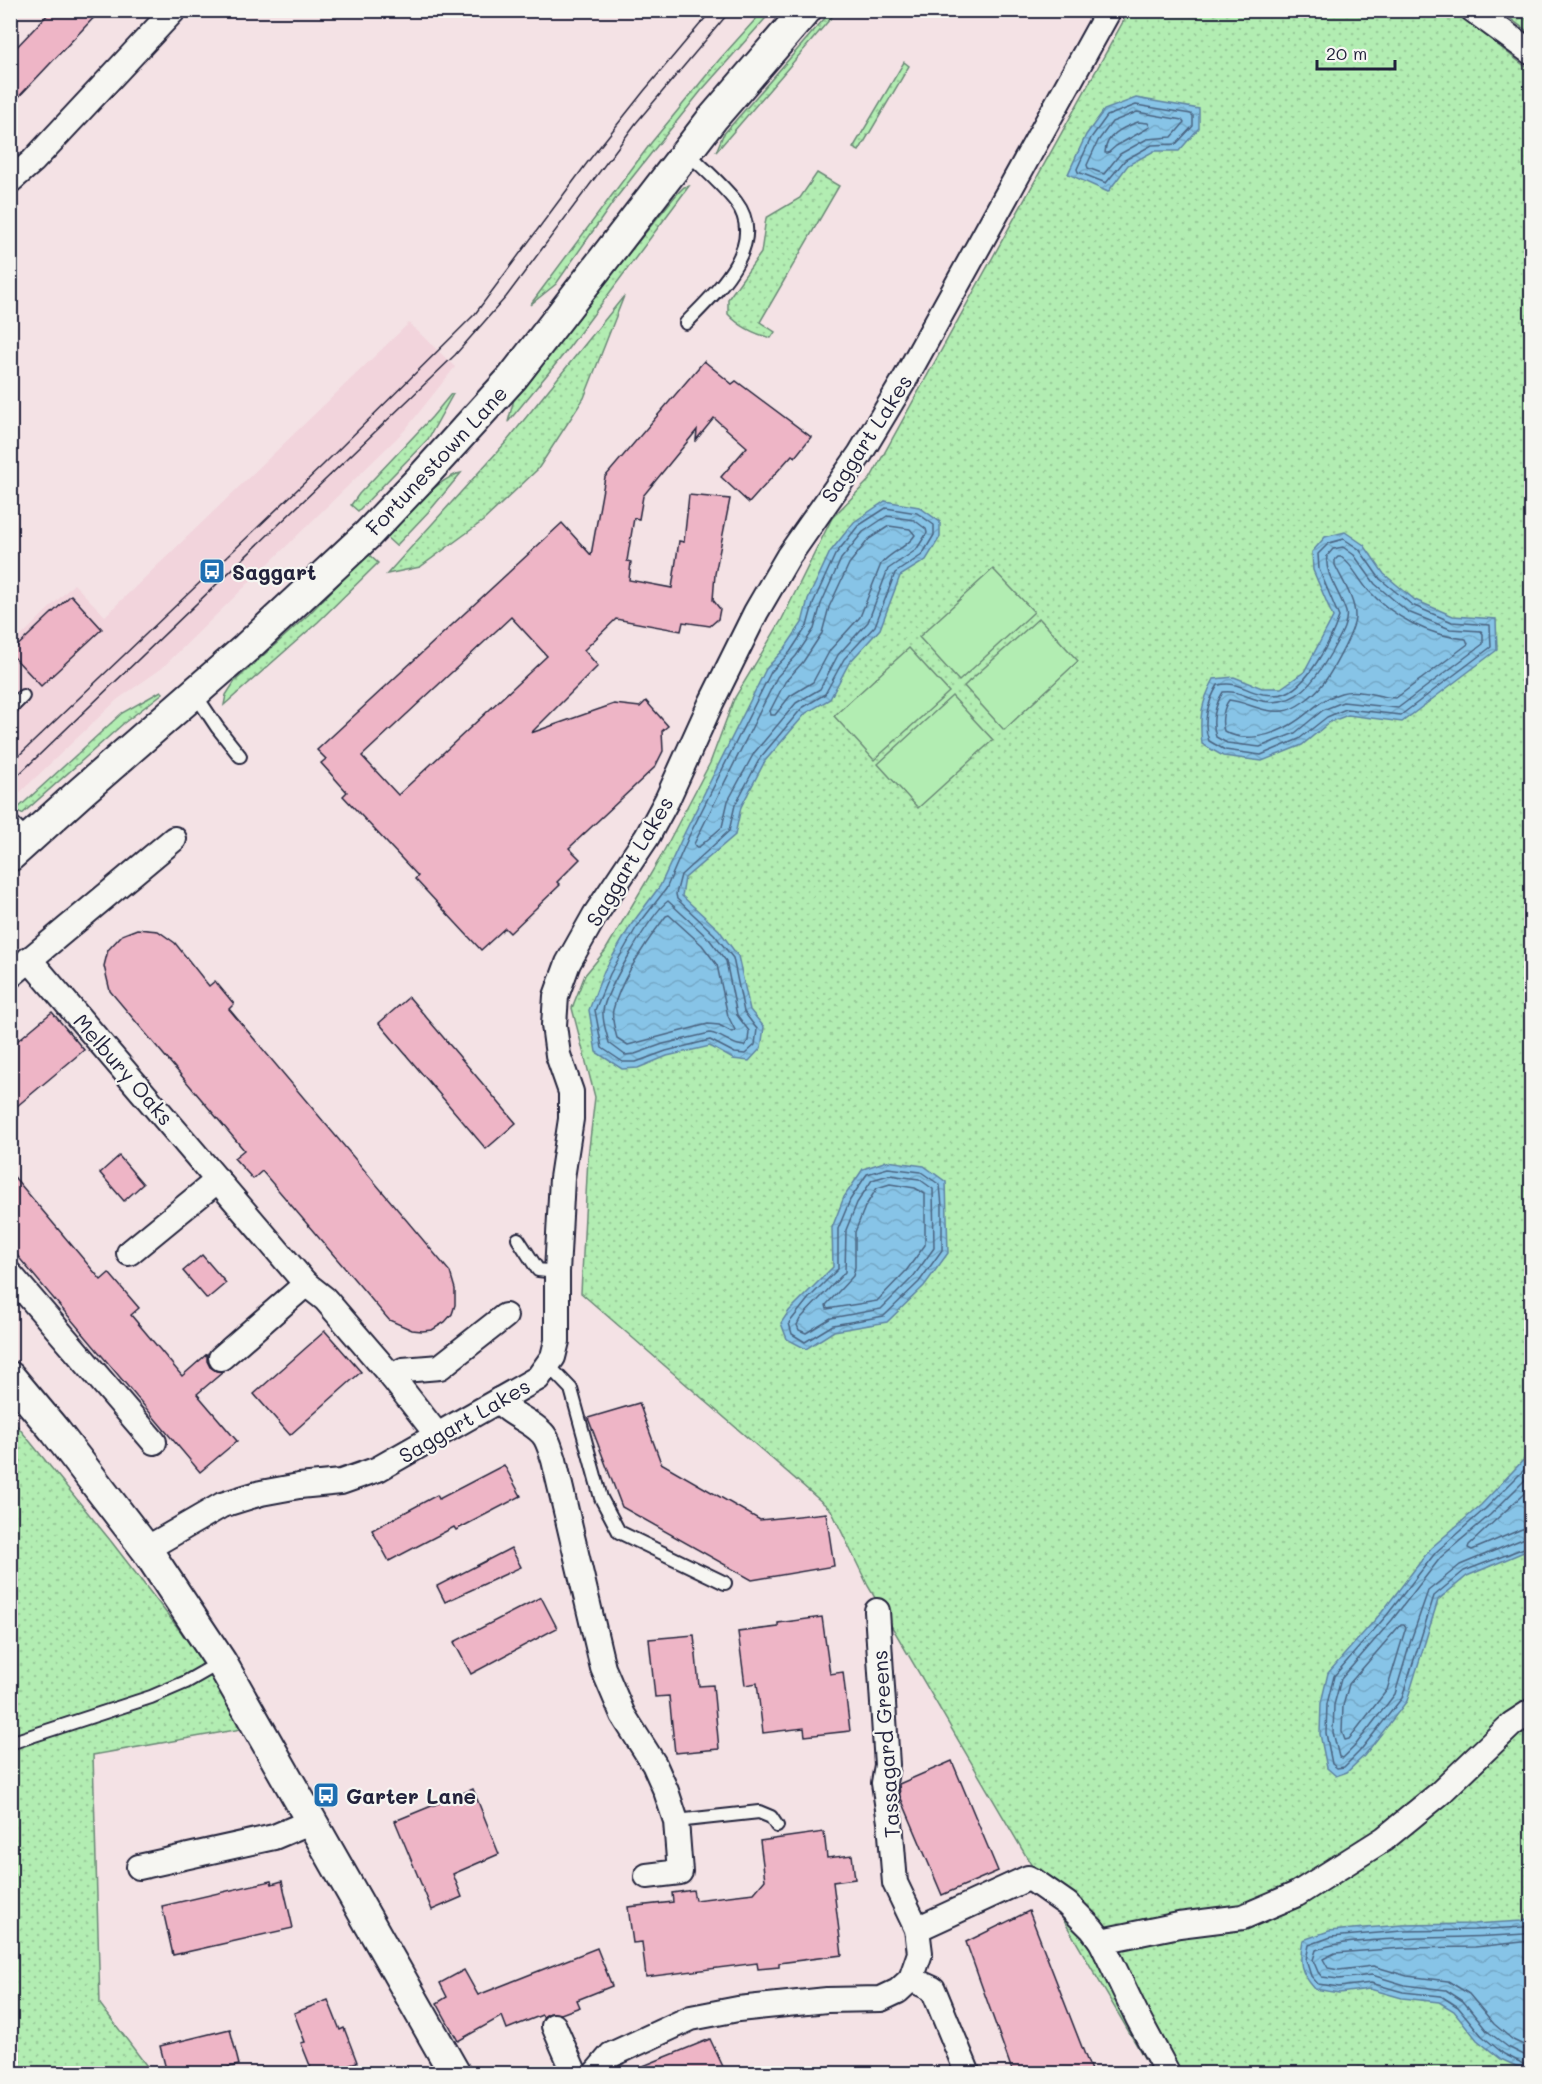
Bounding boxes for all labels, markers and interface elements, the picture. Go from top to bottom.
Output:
scale bar [1317,33,1395,71]
text: 20 m [1326,41,1367,65]
street label: Saggart Lakes [815,369,917,507]
street label: Fortunestown Lane [359,379,513,541]
bus stop icon: Saggart [197,556,227,586]
place label: Saggart [232,558,316,585]
street label: Saggart Lakes [579,791,679,931]
street label: Melbury Oaks [68,1008,180,1130]
street label: Saggart Lakes [393,1371,535,1469]
street label: Tassagard Greens [865,1649,905,1839]
bus stop icon: Garter Lane [311,1780,341,1810]
place label: Garter Lane [346,1782,476,1809]

